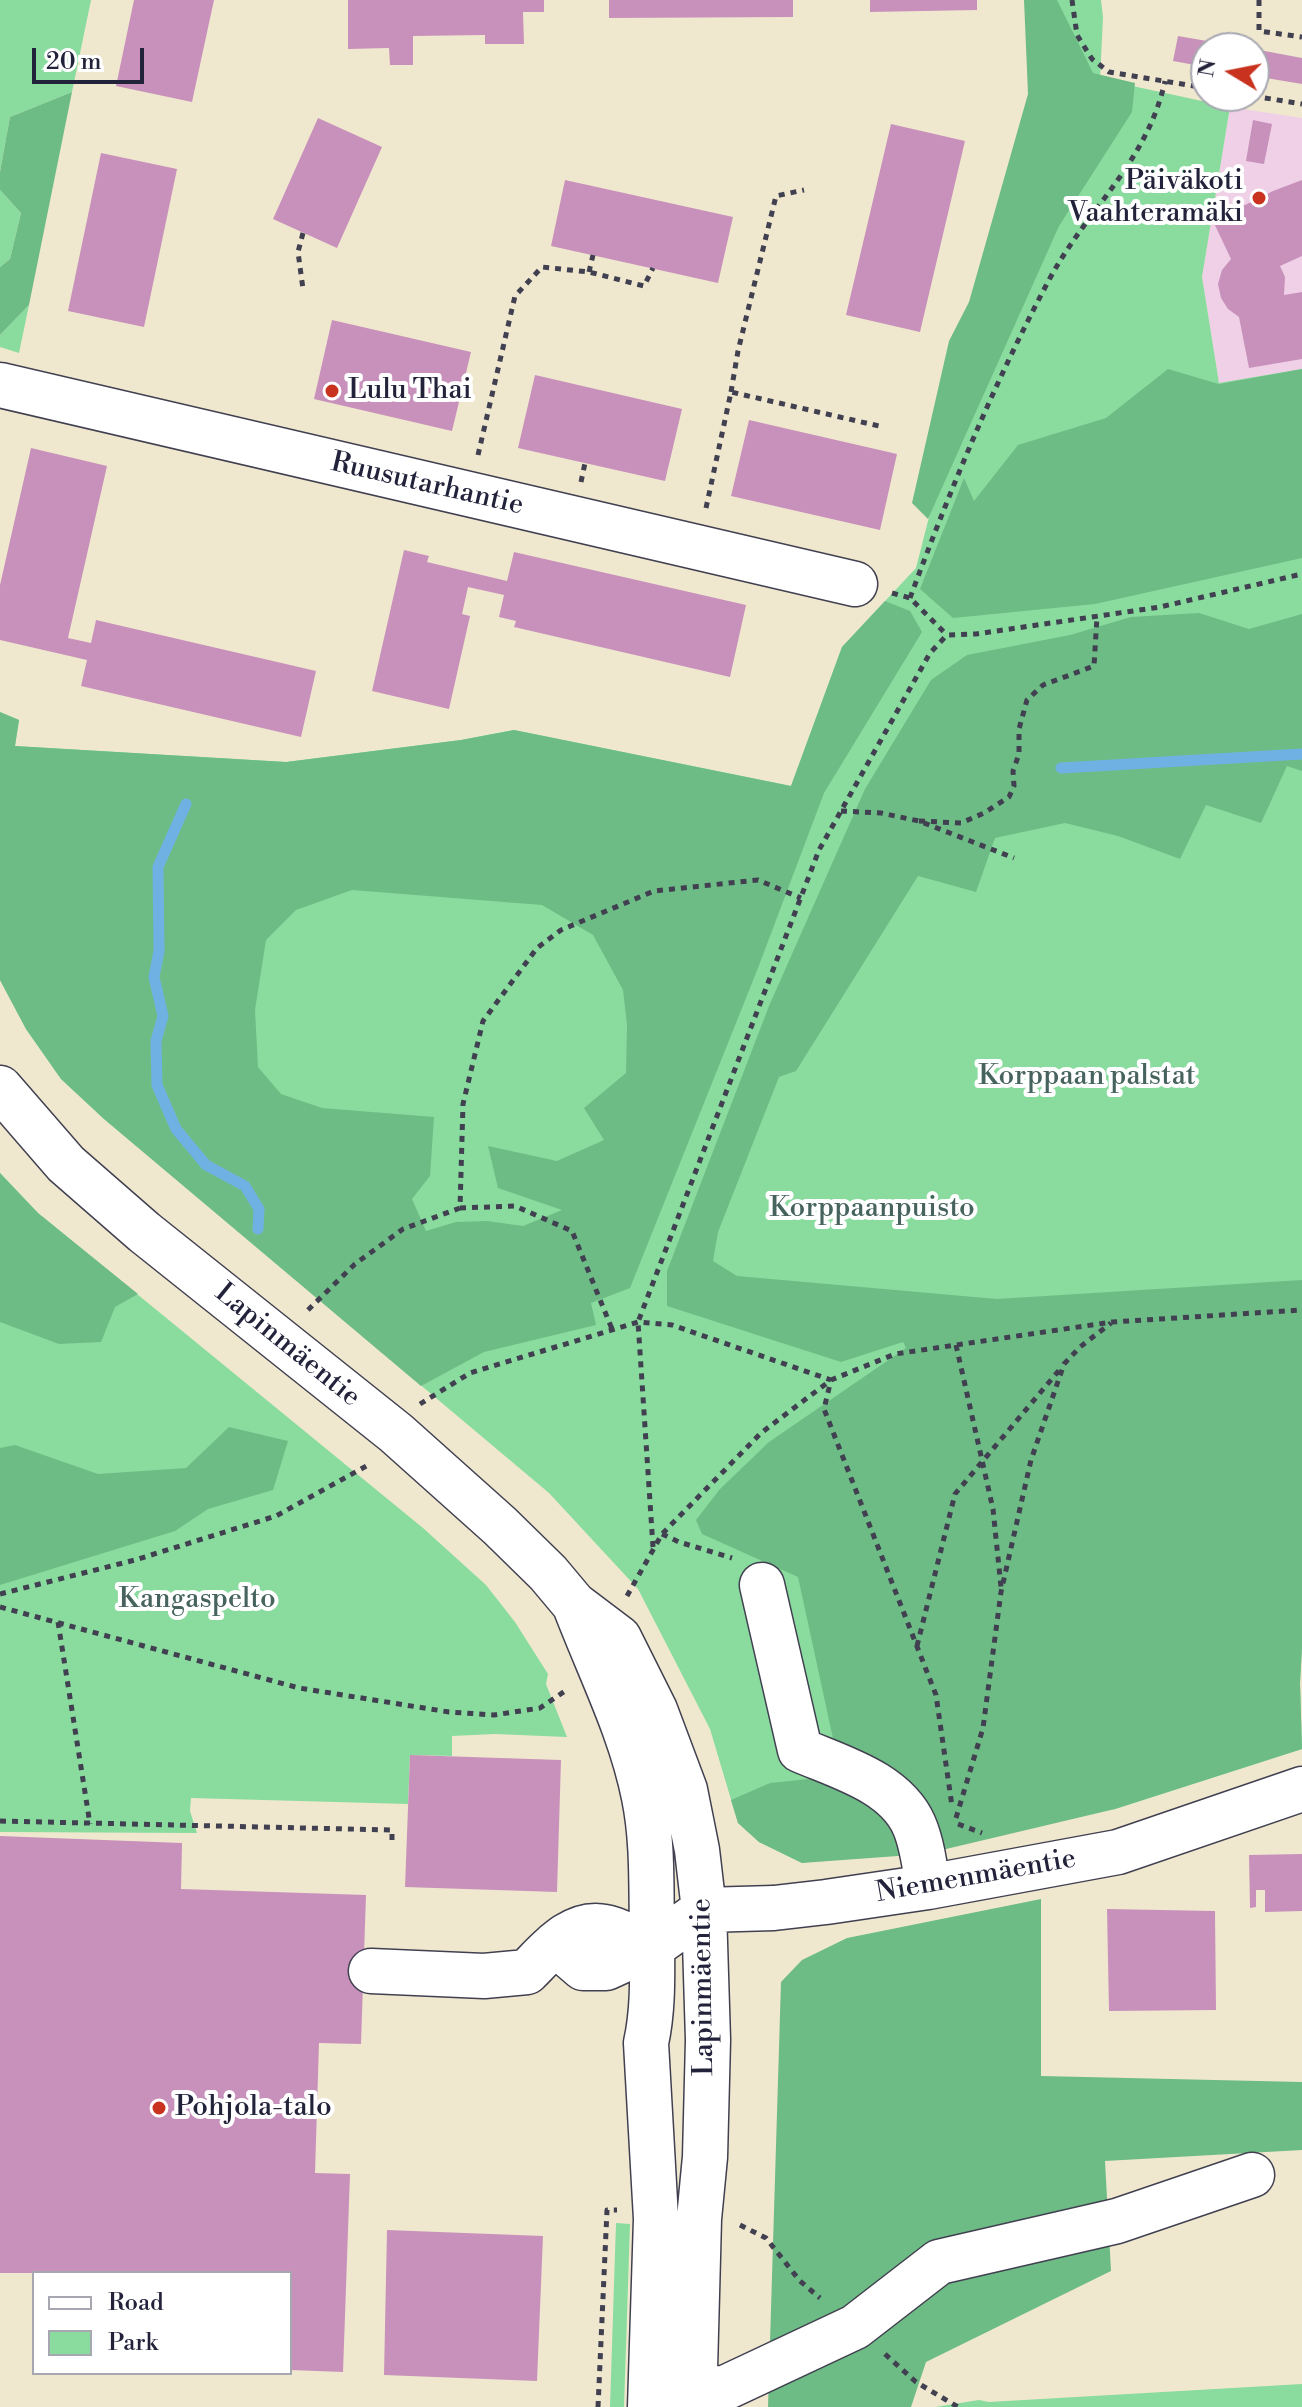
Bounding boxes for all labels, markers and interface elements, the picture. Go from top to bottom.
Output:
scale bar [36,32,148,82]
north arrow [1190,32,1270,112]
text: 20 m [46,47,102,77]
text: N [1193,57,1223,79]
place label: Päiväkoti Vaahteramäki [1068,165,1243,231]
marker: Päiväkoti Vaahteramäki [1250,189,1268,207]
place label: Lulu Thai [348,374,472,408]
marker: Lulu Thai [323,382,341,400]
street label: Ruusutarhantie [327,447,527,523]
park label: Korppaan palstat [978,1060,1196,1094]
park label: Korppaanpuisto [769,1192,975,1226]
street label: Lapinmäentie [207,1277,367,1415]
park label: Kangaspelto [118,1583,276,1617]
street label: Niemenmäentie [873,1843,1079,1911]
street label: Lapinmäentie [686,1898,722,2076]
place label: Pohjola-talo [175,2091,332,2125]
marker: Pohjola-talo [150,2099,168,2117]
legend [32,2271,292,2375]
text: Road [108,2288,164,2318]
text: Park [108,2328,158,2358]

